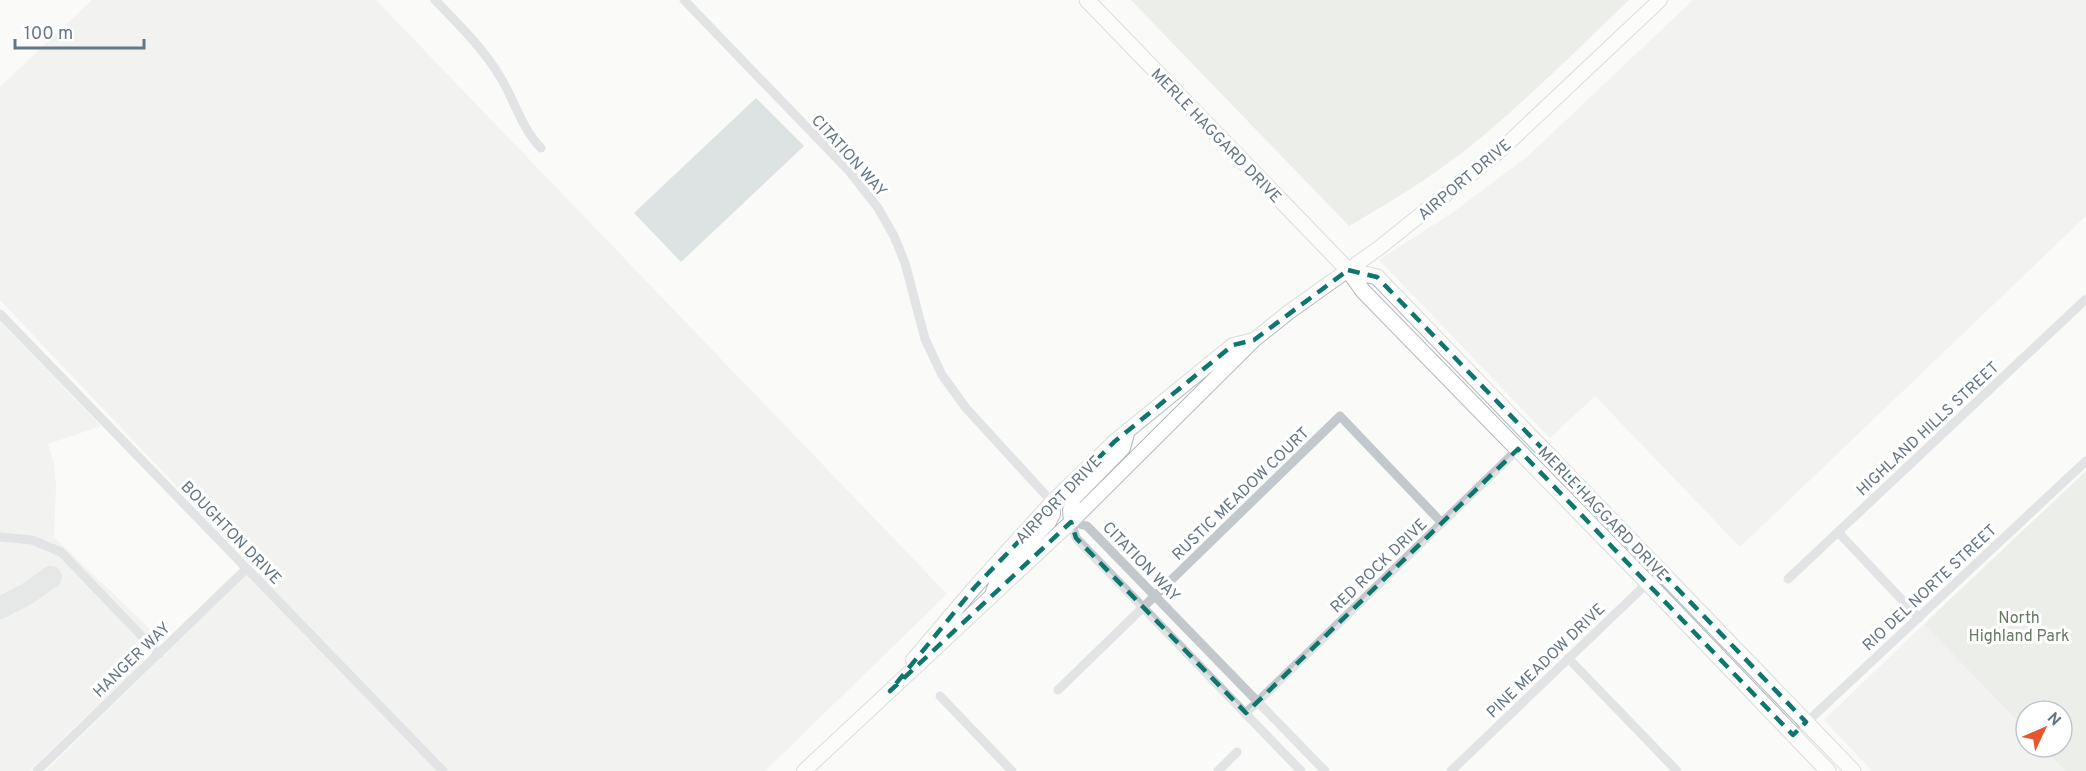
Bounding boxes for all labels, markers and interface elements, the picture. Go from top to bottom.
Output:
scale bar [15,12,144,50]
text: 100 m [24,23,73,46]
street label: MERLE HAGGARD DRIVE [1146,65,1285,208]
street label: CITATION WAY [806,111,891,202]
street label: AIRPORT DRIVE [1415,136,1516,225]
street label: HIGHLAND HILLS STREET [1853,358,2004,501]
street label: RUSTIC MEADOW COURT [1169,424,1314,565]
street label: MERLE HAGGARD DRIVE [1533,443,1672,586]
street label: AIRPORT DRIVE [1012,452,1107,549]
street label: BOUGHTON DRIVE [176,477,285,589]
street label: RED ROCK DRIVE [1327,515,1432,618]
street label: CITATION WAY [1097,518,1184,607]
street label: RIO DEL NORTE STREET [1859,521,2002,656]
street label: PINE MEADOW DRIVE [1483,600,1610,723]
park label: North Highland Park [1968,609,2070,647]
street label: HANGER WAY [90,619,175,702]
north arrow [2014,699,2074,759]
text: N [2042,709,2065,731]

